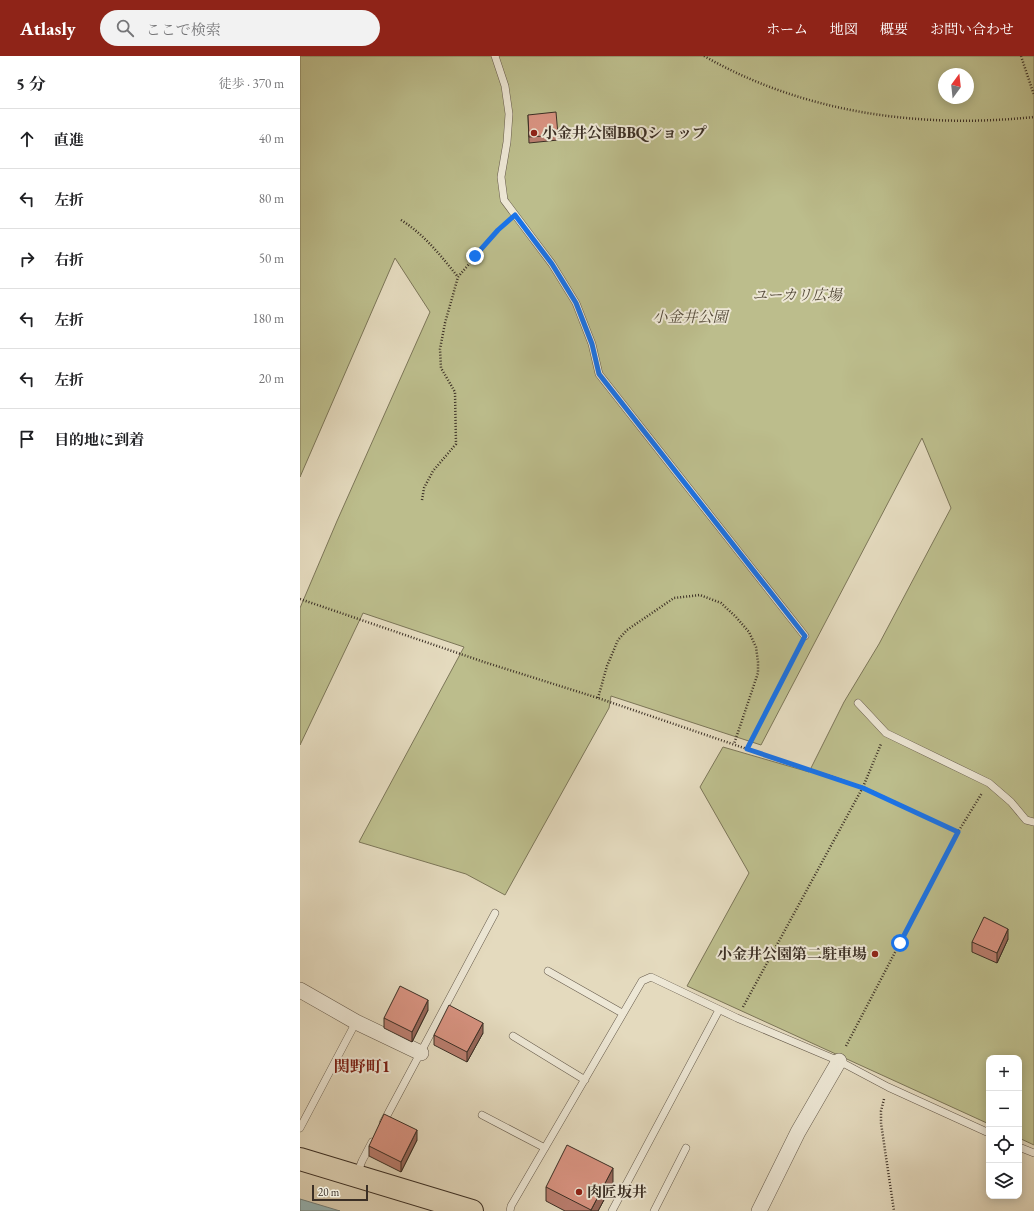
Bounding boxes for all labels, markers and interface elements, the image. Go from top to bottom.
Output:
search box [100,10,380,46]
text: Atlasly [20,16,76,41]
icon: search [114,17,136,39]
text: ここで検索 [146,20,221,39]
text: ホーム [766,20,808,38]
text: 地図 [830,20,858,38]
text: 概要 [880,20,908,38]
text: お問い合わせ [930,20,1014,38]
north arrow [938,68,974,104]
text: 5 分 [16,73,46,95]
text: 徒歩 · 370 m [219,75,284,92]
place label: 小金井公園BBQショップ [542,123,707,142]
icon: ahead [16,128,38,150]
marker: 小金井公園BBQショップ [529,128,539,138]
text: 直進 [54,130,84,149]
text: 40 m [259,130,284,147]
icon: left [16,188,38,210]
text: 左折 [54,190,84,209]
text: 80 m [259,190,284,207]
route end [466,247,484,265]
icon: right [16,248,38,270]
text: 右折 [54,250,84,269]
text: 50 m [259,250,284,267]
park label: ユーカリ広場 [752,285,844,304]
park label: 小金井公園 [652,307,730,326]
icon: left [16,308,38,330]
text: 左折 [54,310,84,329]
text: 180 m [253,310,284,327]
icon: left [16,368,38,390]
text: 左折 [54,370,84,389]
text: 20 m [259,370,284,387]
icon: arrive [16,428,38,450]
text: 目的地に到着 [54,430,144,449]
route start [891,934,909,952]
place label: 小金井公園第二駐車場 [717,944,867,963]
marker: 小金井公園第二駐車場 [870,949,880,959]
map controls [986,1055,1022,1199]
button: + [986,1055,1022,1091]
district label: 関野町1 [334,1056,390,1077]
button: − [986,1091,1022,1127]
button: locate [986,1127,1022,1163]
button: layers [986,1163,1022,1199]
place label: 肉匠坂井 [587,1182,647,1201]
scale bar [312,1183,368,1202]
text: 20 m [318,1185,339,1199]
marker: 肉匠坂井 [574,1187,584,1197]

